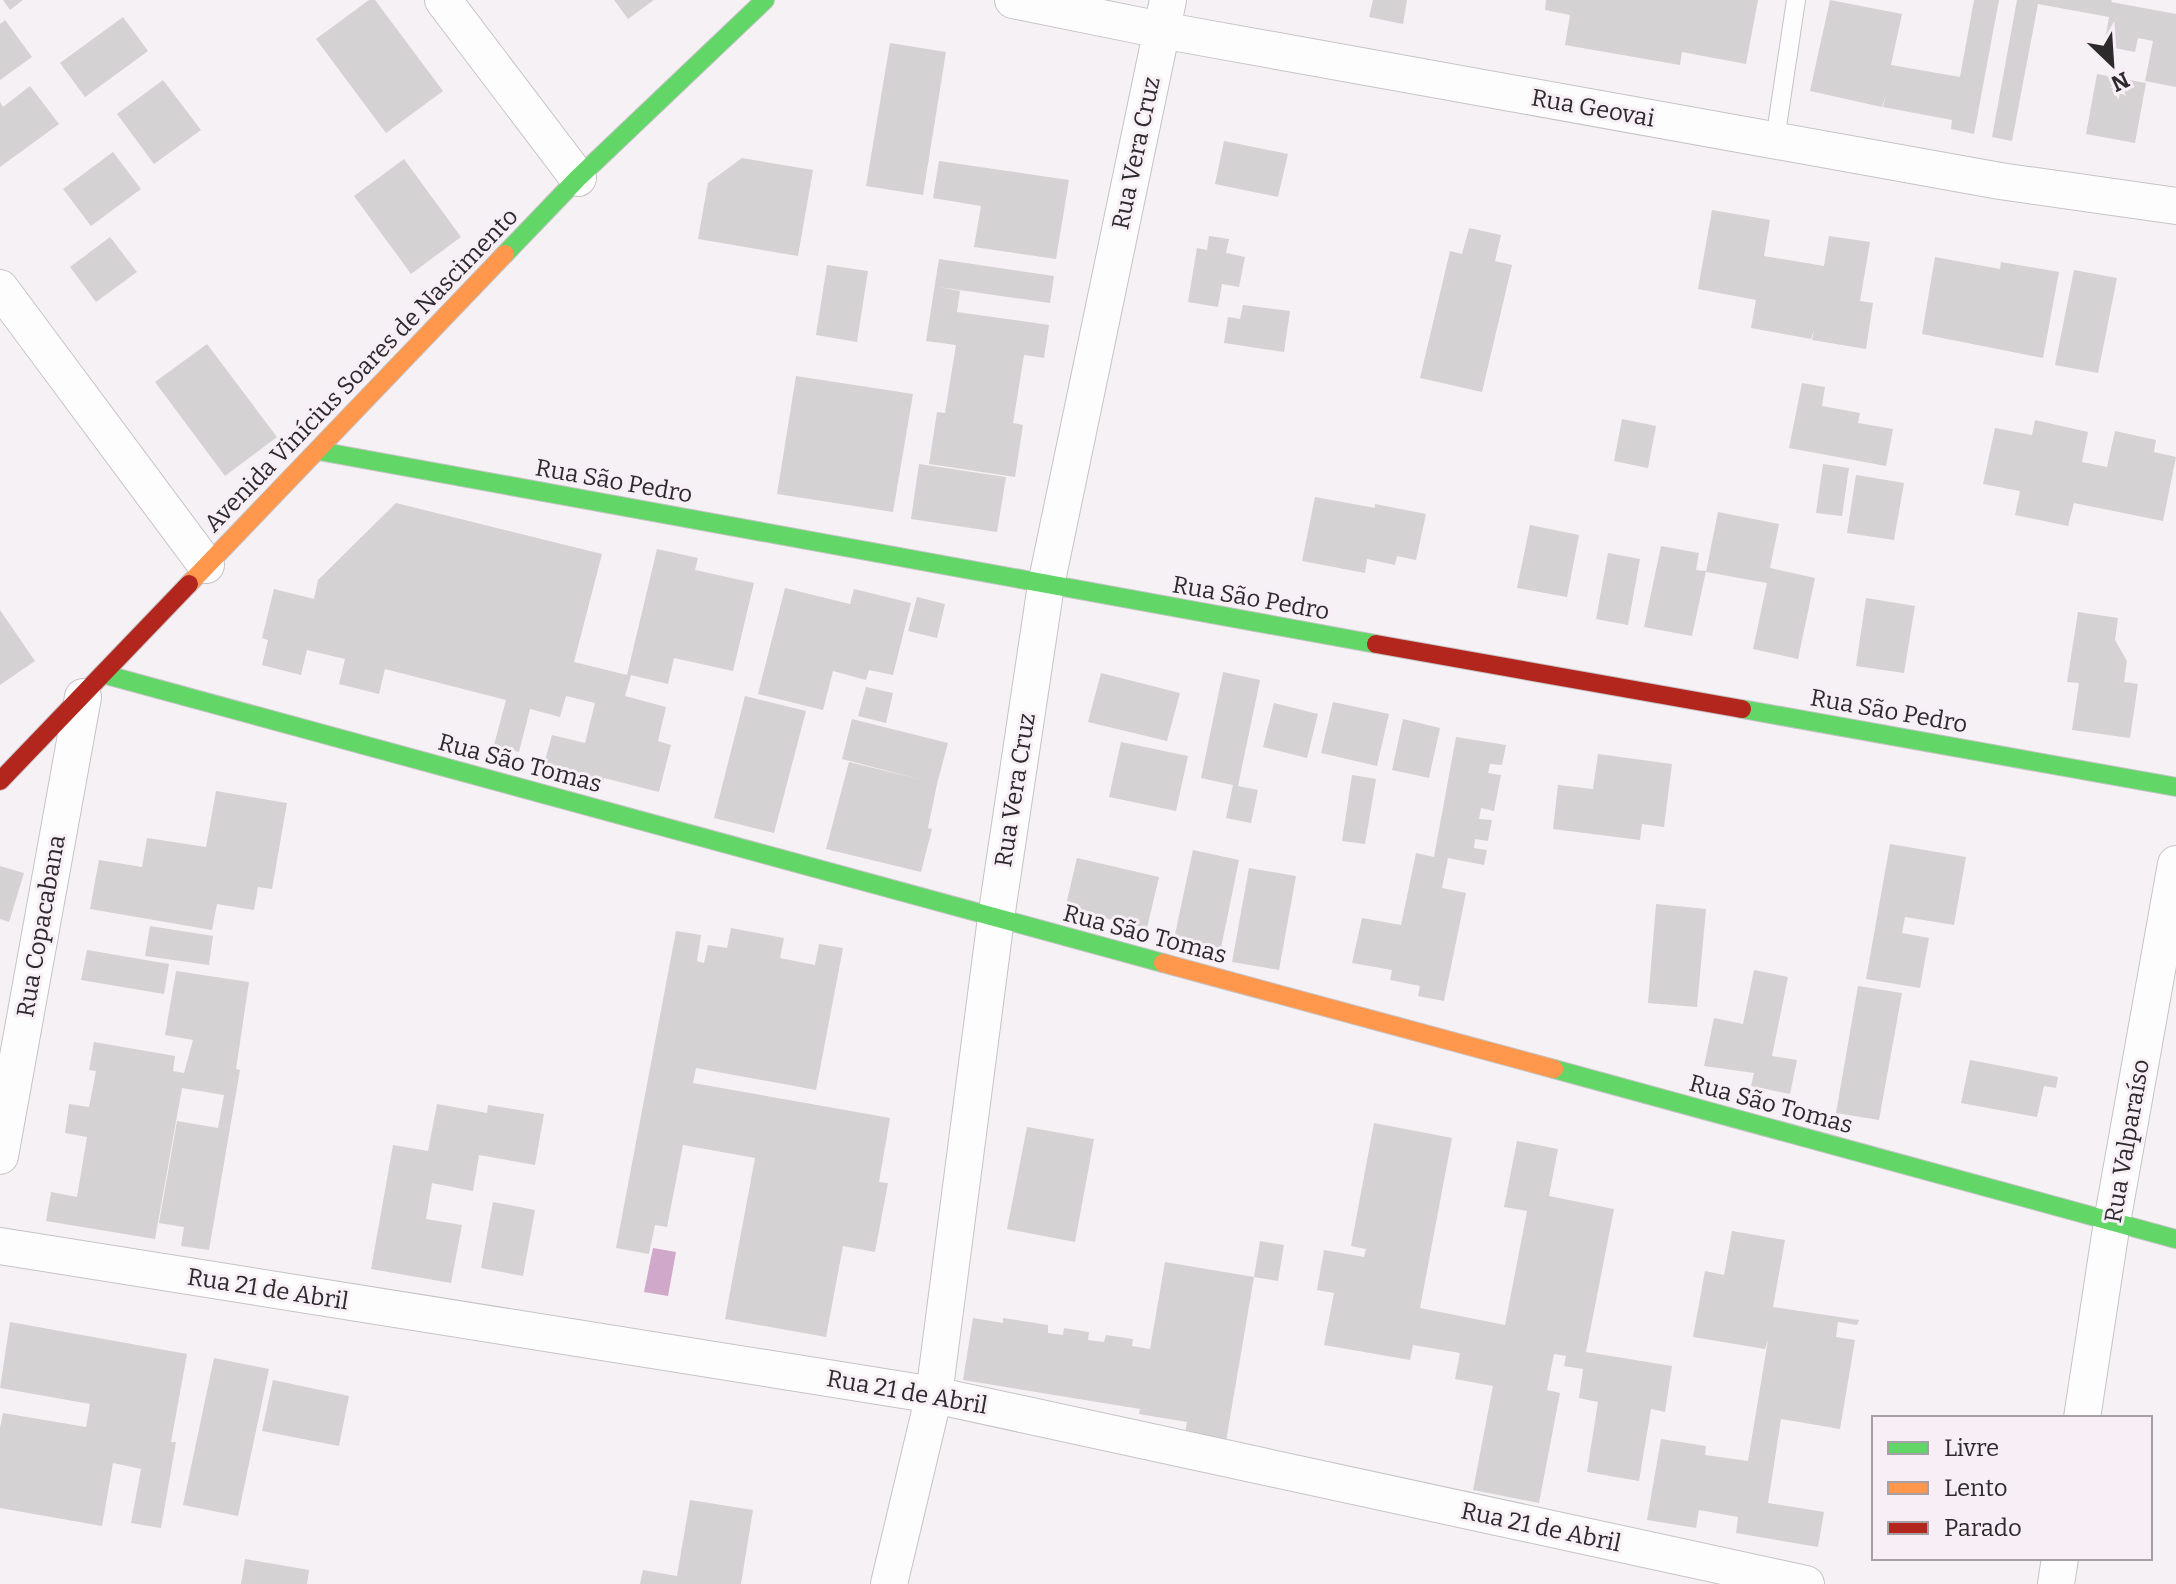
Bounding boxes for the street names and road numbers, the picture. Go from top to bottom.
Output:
street label: Rua Vera Cruz [1106,74,1166,232]
street label: Rua Geovai [1529,83,1657,133]
street label: Avenida Vinícius Soares de Nascimento [198,202,524,538]
street label: Rua São Pedro [533,453,695,509]
street label: Rua São Pedro [1170,570,1332,626]
street label: Rua São Pedro [1808,683,1970,739]
street label: Rua Vera Cruz [989,711,1041,869]
street label: Rua São Tomas [435,728,605,798]
street label: Rua Copacabana [11,833,71,1019]
street label: Rua São Tomas [1060,899,1230,969]
street label: Rua Valparaíso [2099,1057,2155,1225]
street label: Rua São Tomas [1686,1069,1856,1139]
street label: Rua 21 de Abril [185,1262,351,1316]
street label: Rua 21 de Abril [824,1364,990,1420]
street label: Rua 21 de Abril [1458,1496,1624,1558]

